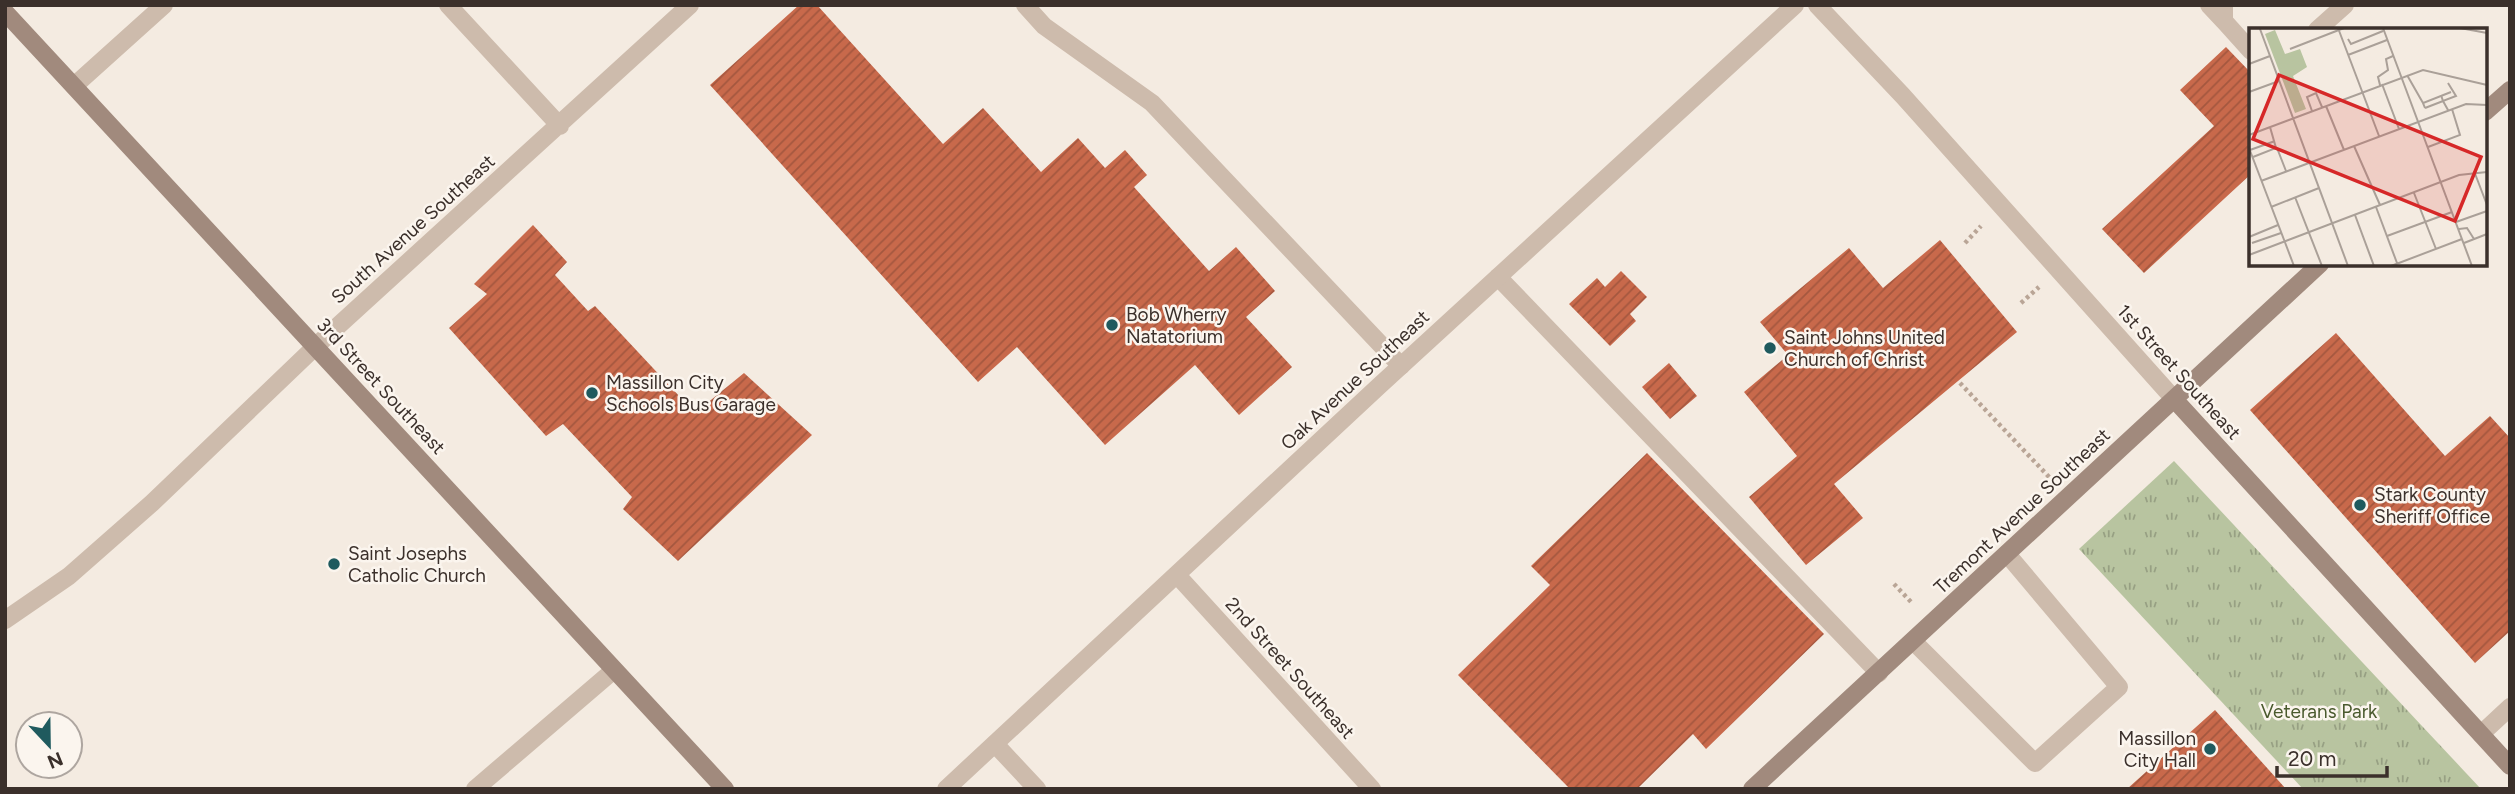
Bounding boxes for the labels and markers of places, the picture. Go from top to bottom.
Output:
place label: Bob Wherry Natatorium [1126,303,1227,348]
marker: Bob Wherry Natatorium [1104,317,1120,333]
place label: Saint Johns United Church of Christ [1784,326,1945,371]
marker: Saint Johns United Church of Christ [1762,340,1778,356]
place label: Massillon City Schools Bus Garage [606,371,776,416]
marker: Massillon City Schools Bus Garage [584,385,600,401]
place label: Stark County Sheriff Office [2374,483,2490,528]
marker: Stark County Sheriff Office [2352,497,2368,513]
place label: Saint Josephs Catholic Church [348,542,486,587]
marker: Saint Josephs Catholic Church [326,556,342,572]
place label: Massillon City Hall [2118,727,2196,772]
marker: Massillon City Hall [2202,741,2218,757]

